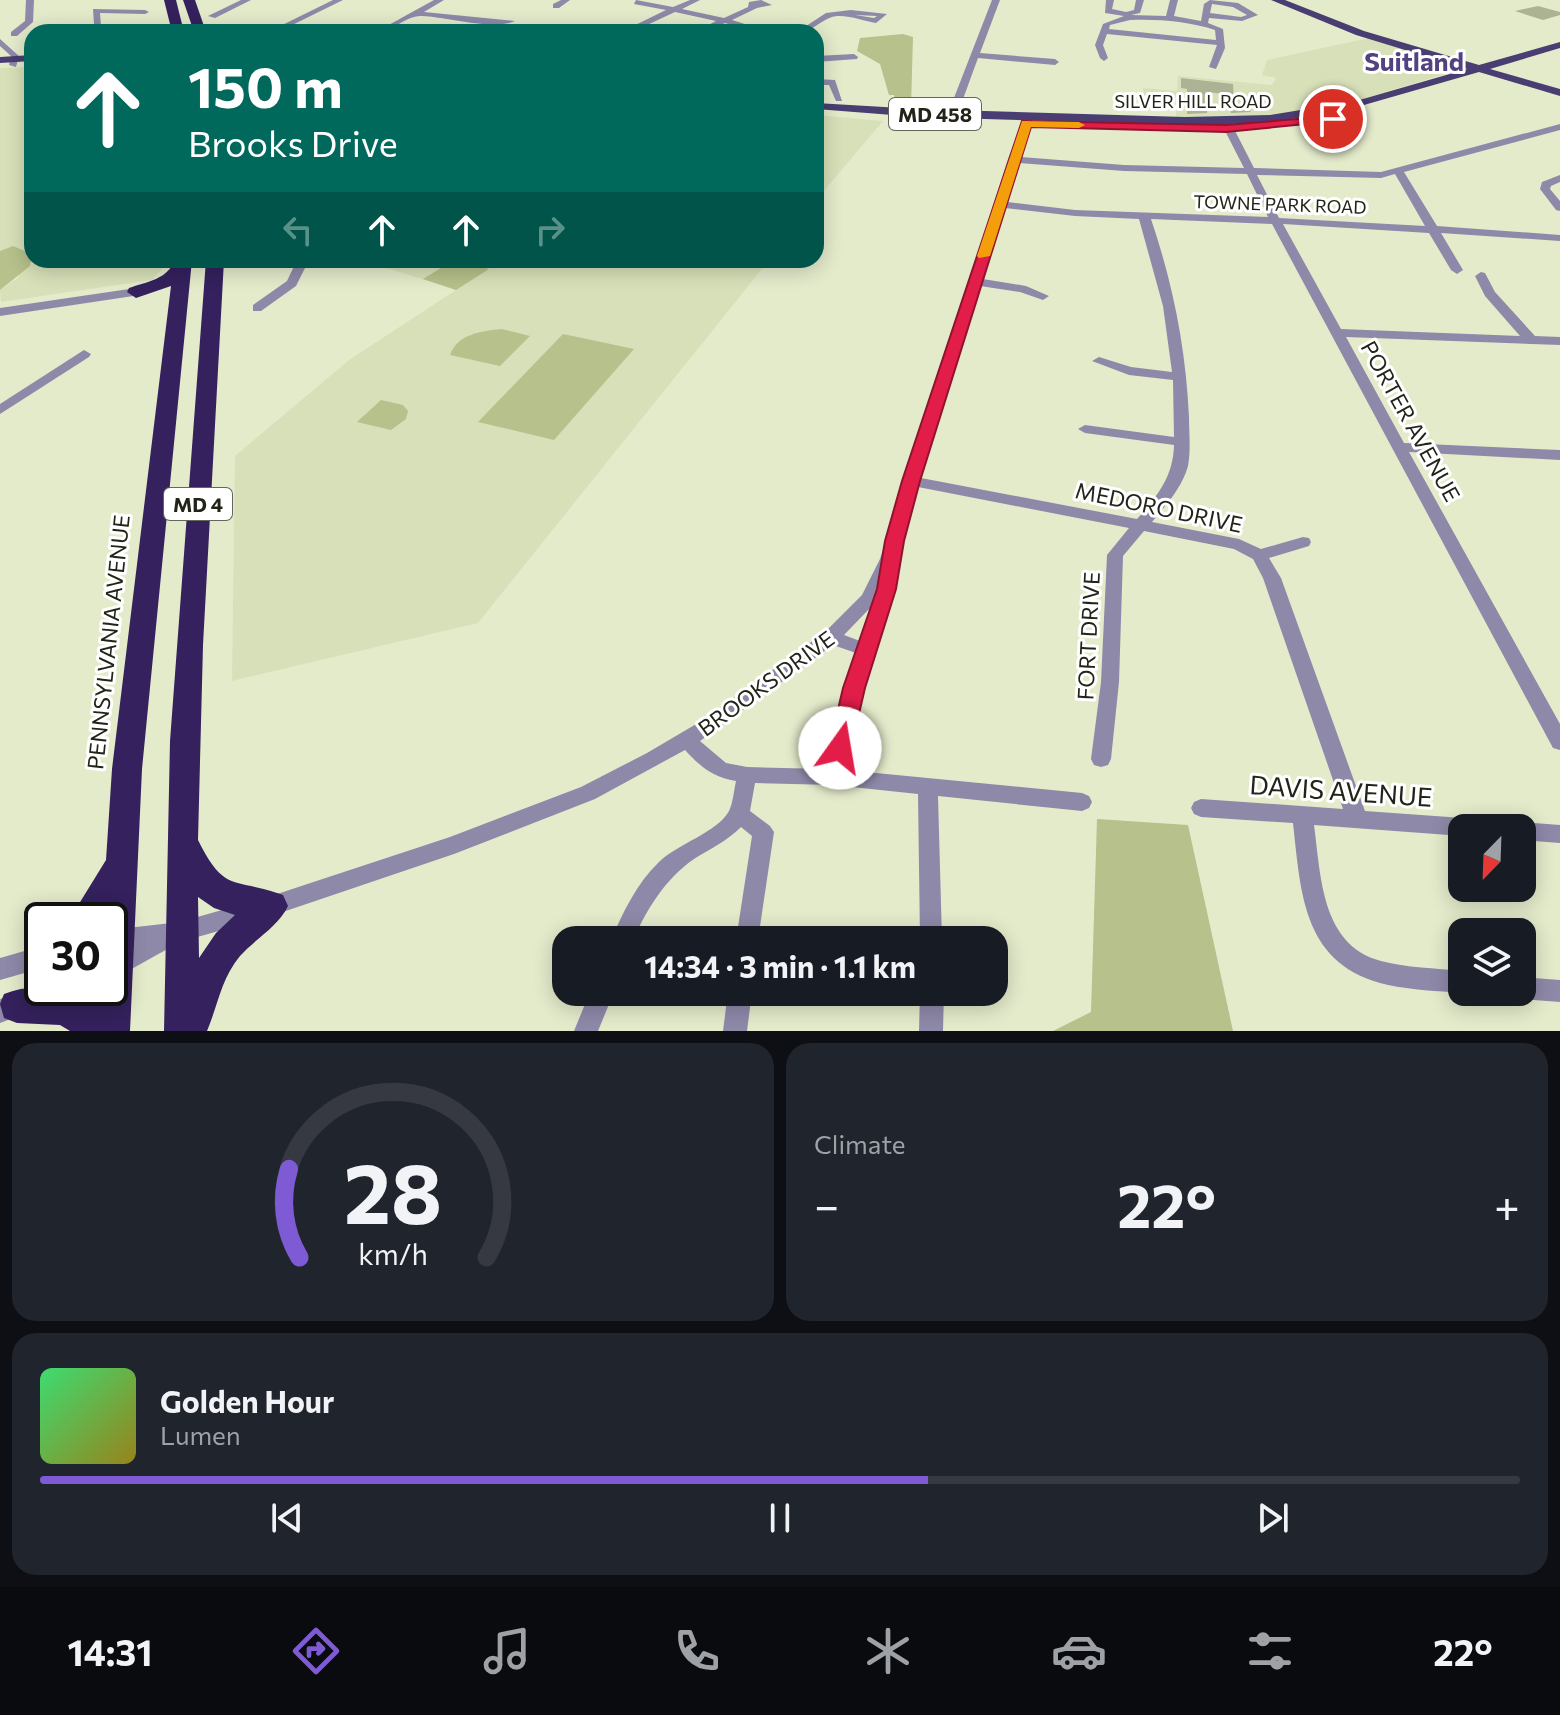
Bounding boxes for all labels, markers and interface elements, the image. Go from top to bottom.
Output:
district label: Suitland [1364,45,1464,76]
text: 150 m [188,51,343,120]
icon: ahead [56,56,160,160]
pin [1299,85,1367,153]
street label: SILVER HILL ROAD [1114,90,1272,112]
icon: arrive [1311,97,1355,141]
road number: MD 458 [889,98,981,130]
text: Brooks Drive [188,120,398,164]
street label: TOWNE PARK ROAD [1193,190,1367,218]
icon: left [276,208,320,252]
icon: ahead [360,208,404,252]
icon: ahead [444,208,488,252]
icon: right [528,208,572,252]
street label: PORTER AVENUE [1356,336,1466,506]
street label: MEDORO DRIVE [1073,476,1245,538]
road number: MD 4 [164,488,232,520]
street label: PENNSYLVANIA AVENUE [81,513,135,771]
street label: FORT DRIVE [1071,571,1105,701]
street label: BROOKS DRIVE [693,625,839,741]
position arrow [798,706,882,790]
street label: DAVIS AVENUE [1249,768,1433,812]
north arrow [1448,814,1536,902]
map controls [1448,814,1536,1006]
speed limit sign: 30 [24,902,128,1006]
button: layers [1448,918,1536,1006]
text: 14:34 · 3 min · 1.1 km [644,947,916,984]
text: Climate [814,1128,906,1159]
text: 28 [344,1139,442,1241]
text: 22° [1117,1167,1216,1240]
text: − [814,1177,839,1231]
text: + [1494,1177,1520,1231]
text: km/h [358,1236,428,1271]
text: Golden Hour [160,1382,334,1419]
text: Lumen [160,1419,241,1450]
icon: previous [265,1496,309,1540]
icon: pause [758,1496,802,1540]
icon: next [1251,1496,1295,1540]
icon: directions [288,1623,344,1679]
icon: music [479,1623,535,1679]
icon: phone [669,1623,725,1679]
icon: climate [860,1623,916,1679]
icon: car [1051,1623,1107,1679]
icon: filters [1242,1623,1298,1679]
text: 14:31 [67,1629,153,1673]
text: 22° [1433,1629,1493,1673]

